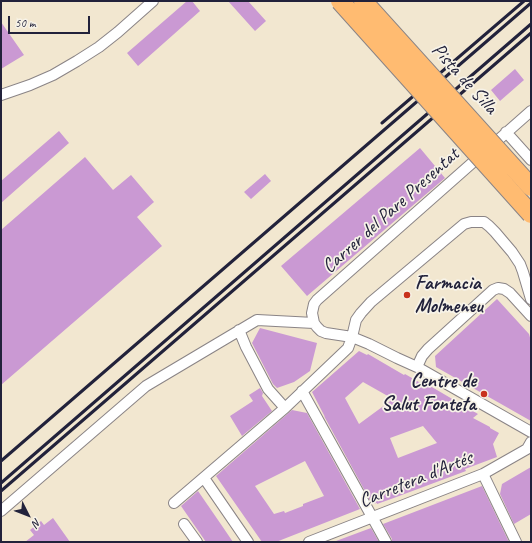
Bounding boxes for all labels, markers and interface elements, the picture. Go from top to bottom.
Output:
scale bar [10,8,92,34]
text: 50 m [15,15,35,31]
street label: Pista de Silla [426,39,502,119]
street label: Carrer del Pare Presentat [317,143,465,279]
place label: Farmacia Molmeneu [415,272,483,319]
marker: Farmacia Molmeneu [402,290,412,300]
place label: Centre de Salut Fonteta [381,370,476,417]
marker: Centre de Salut Fonteta [479,389,489,399]
street label: Carretera d'Artés [356,446,476,514]
north arrow [8,495,48,535]
text: N [29,516,44,530]

